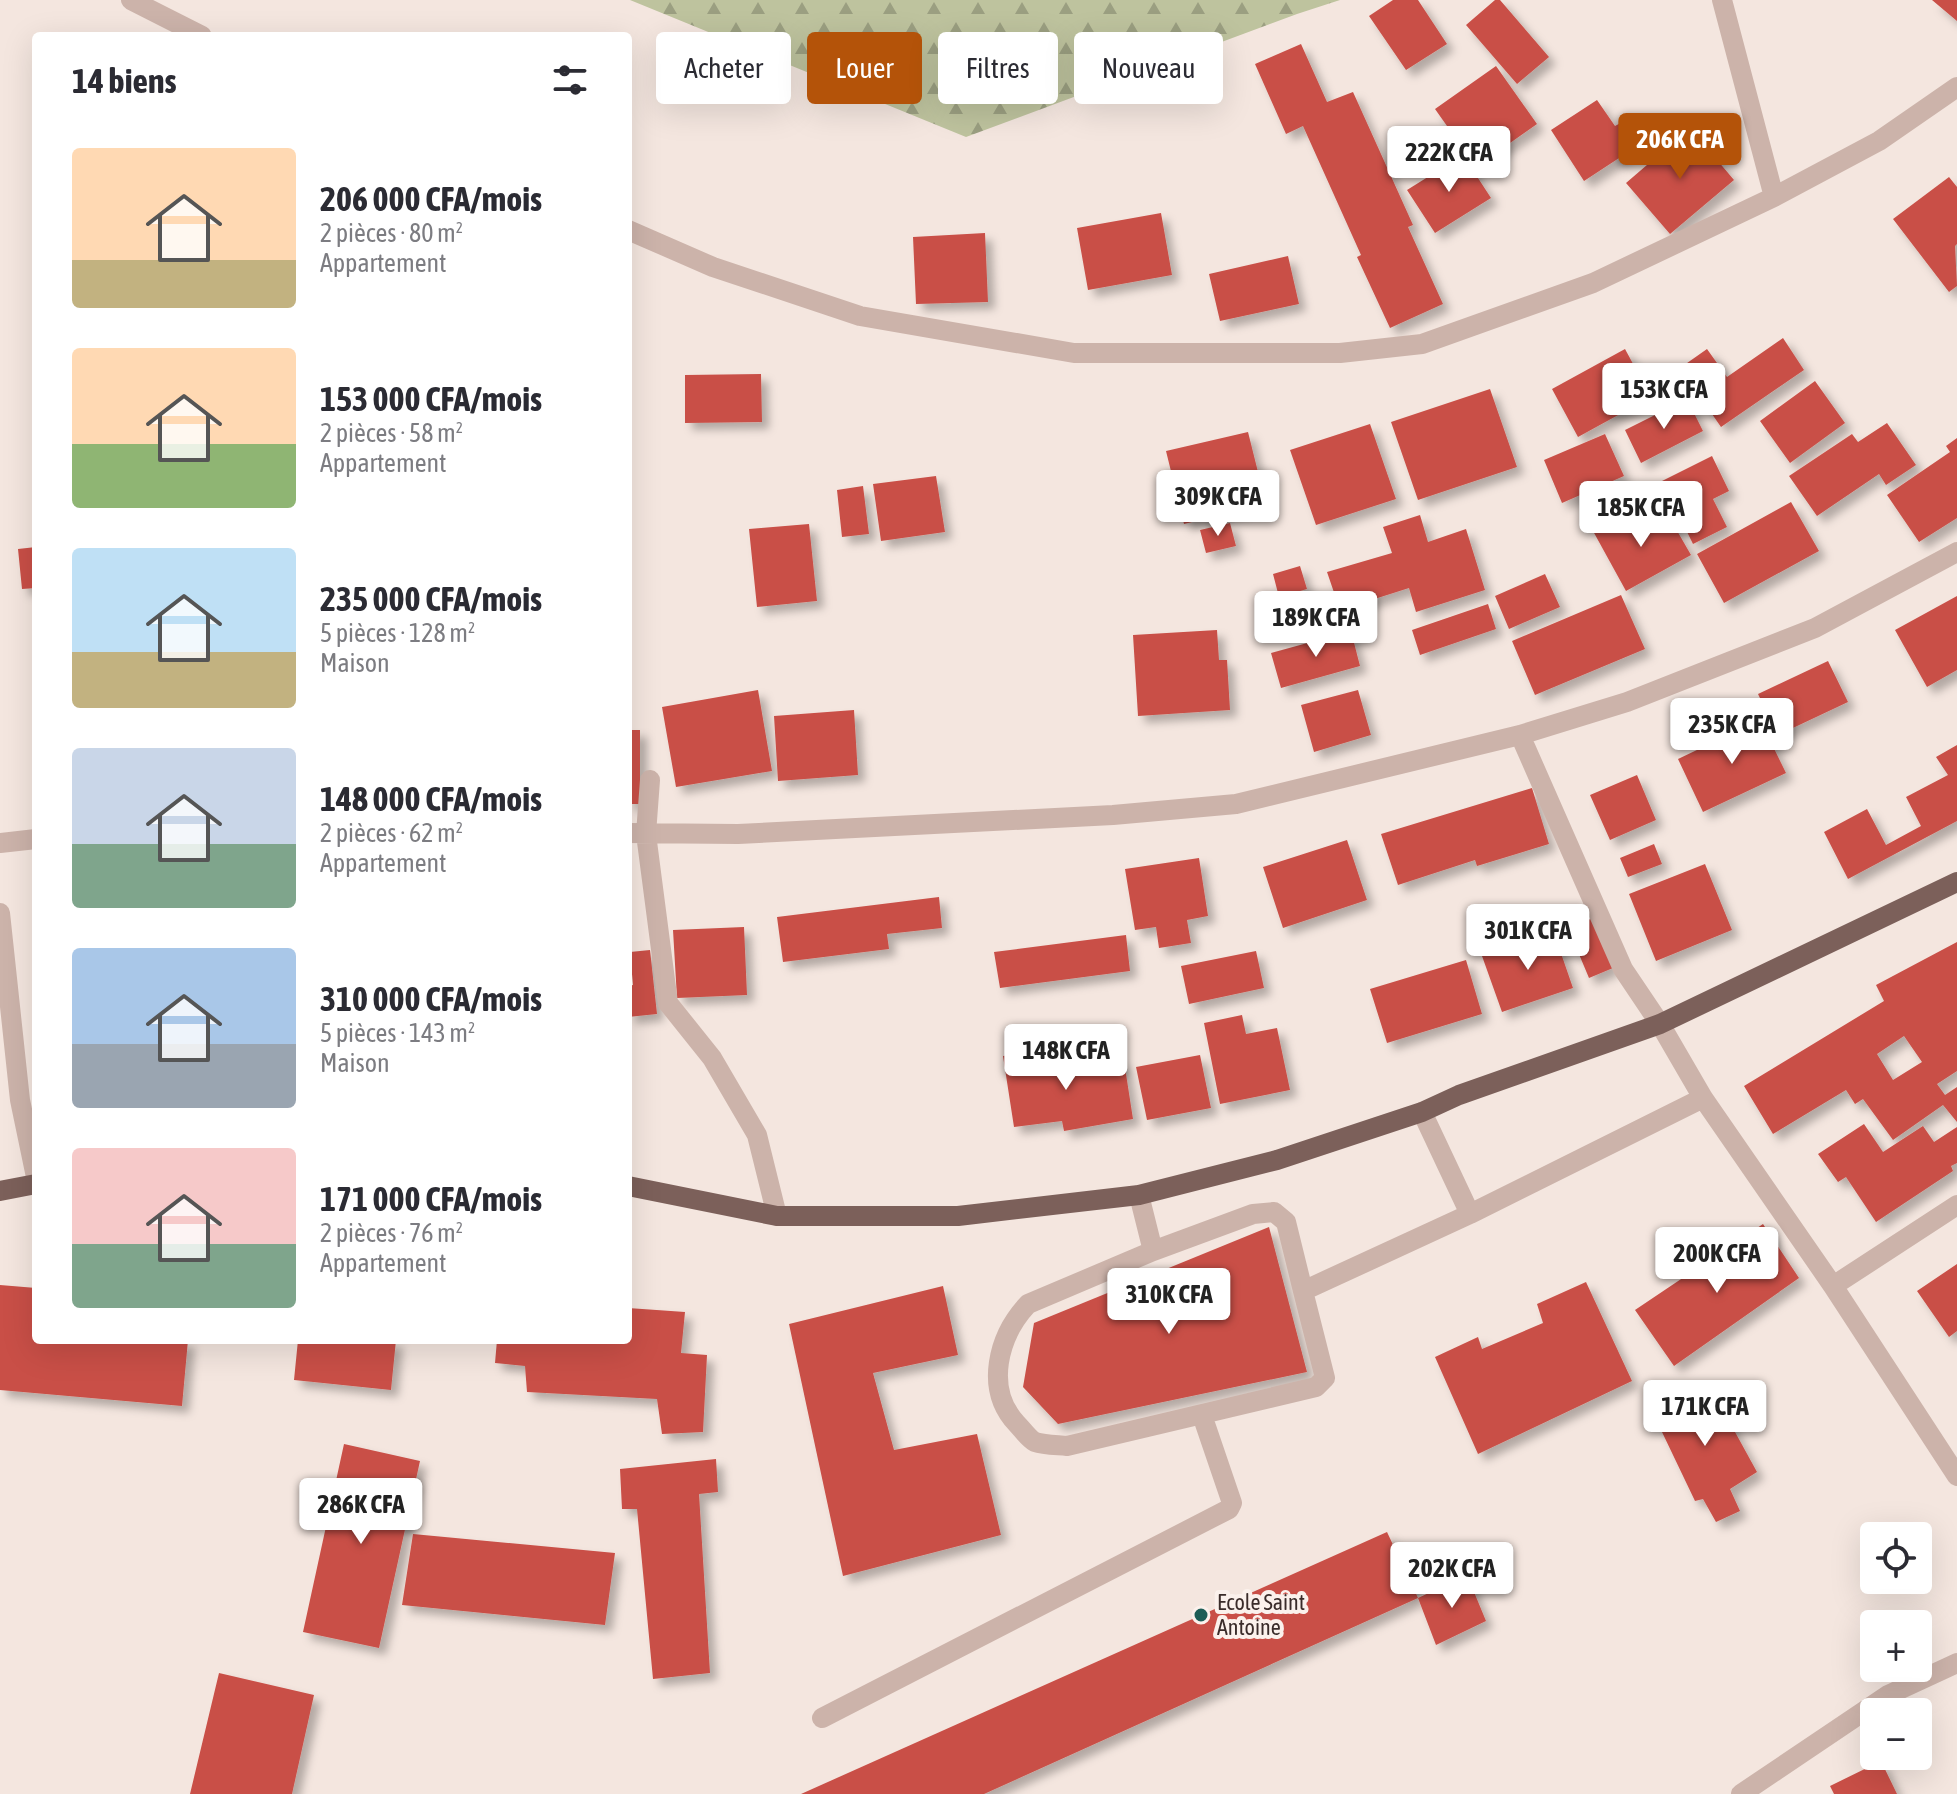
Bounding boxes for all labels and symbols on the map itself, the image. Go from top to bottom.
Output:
pin: 206K CFA [1597,113,1763,181]
pin: 222K CFA [1366,126,1532,194]
pin: 153K CFA [1581,363,1747,431]
pin: 309K CFA [1135,470,1301,538]
pin: 185K CFA [1558,481,1724,549]
pin: 189K CFA [1233,591,1399,659]
pin: 235K CFA [1649,698,1815,766]
pin: 301K CFA [1445,904,1611,972]
pin: 148K CFA [983,1024,1149,1092]
pin: 200K CFA [1634,1227,1800,1295]
pin: 310K CFA [1086,1268,1252,1336]
pin: 171K CFA [1622,1380,1788,1448]
pin: 286K CFA [278,1478,444,1546]
pin: 202K CFA [1369,1542,1535,1610]
place label: Ecole Saint Antoine [1217,1589,1305,1640]
marker: Ecole Saint Antoine [1192,1606,1210,1624]

